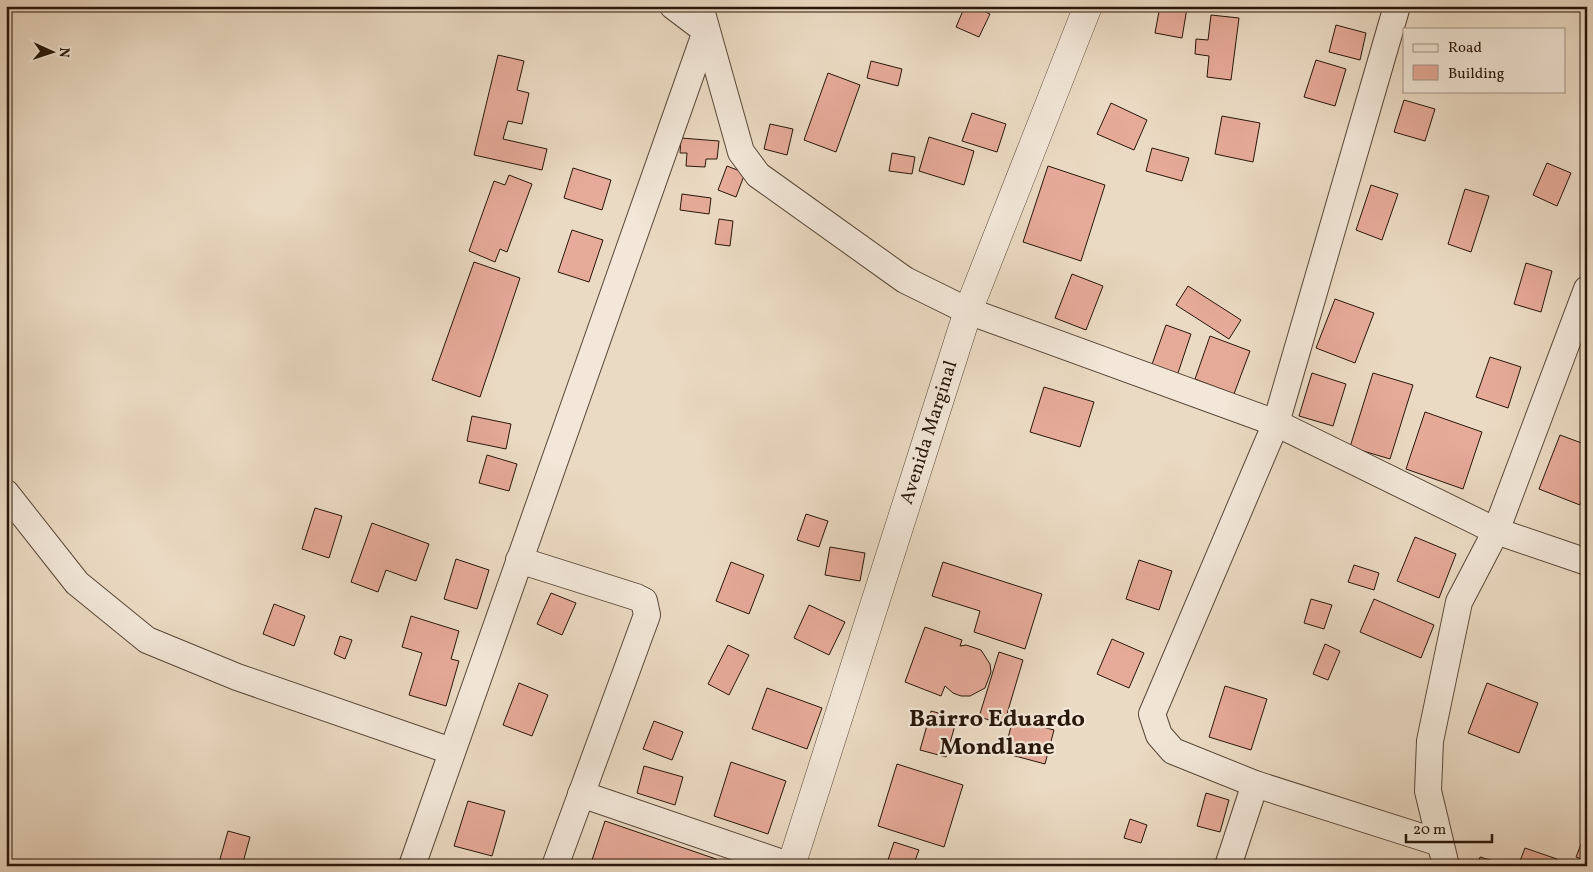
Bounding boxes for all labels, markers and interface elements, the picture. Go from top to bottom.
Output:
north arrow [28,28,78,78]
legend [1403,28,1566,92]
text: Road [1448,38,1482,59]
text: N [54,47,73,58]
text: Building [1448,64,1505,85]
street label: Avenida Marginal [894,357,964,508]
district label: Bairro Eduardo Mondlane [909,703,1085,765]
scale bar [1406,812,1492,844]
text: 20 m [1413,820,1446,841]

